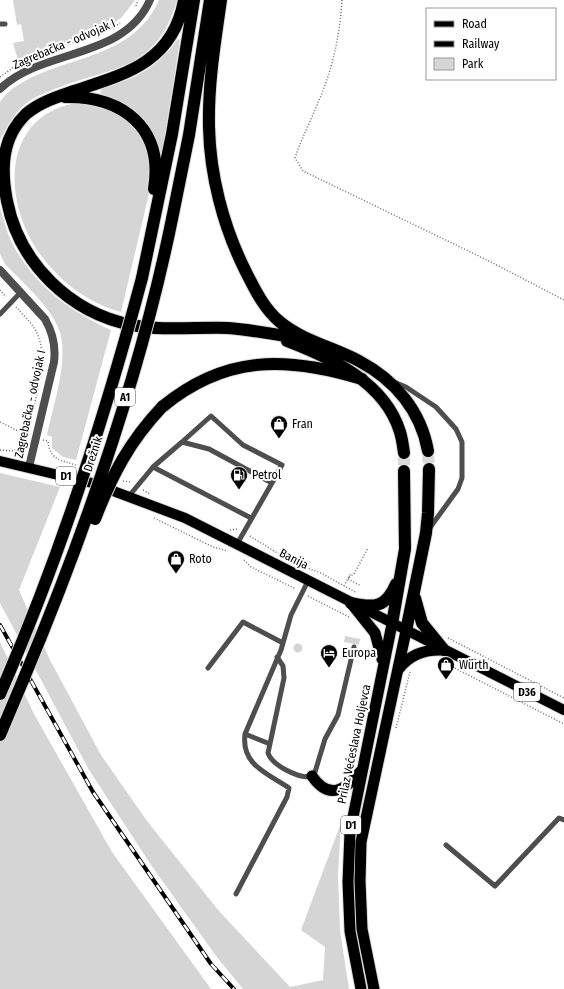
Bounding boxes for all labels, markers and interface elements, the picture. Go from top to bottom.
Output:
legend [426,8,556,80]
street label: Zagrebačka - odvojak I [11,16,117,72]
text: Road [462,17,487,31]
text: Railway [462,37,500,51]
text: Park [462,57,484,71]
street label: Zagrebačka - odvojak I [12,349,48,459]
road number: A1 [115,388,135,406]
shop icon: Fran [269,414,289,439]
place label: Fran [292,417,313,431]
street label: Drežnik [81,434,105,473]
fuel station icon: Petrol [229,465,249,490]
road number: D1 [56,467,76,485]
place label: Petrol [252,468,281,482]
street label: Banija [277,546,311,572]
shop icon: Roto [166,549,186,574]
place label: Roto [189,552,212,566]
hotel icon: Europa [319,643,339,668]
place label: Europa [342,646,376,660]
shop icon: Würth [436,655,456,680]
place label: Würth [459,658,489,672]
street label: Prilaz Većeslava Holjevca [334,683,374,805]
road number: D36 [514,683,540,701]
road number: D1 [341,816,361,834]

